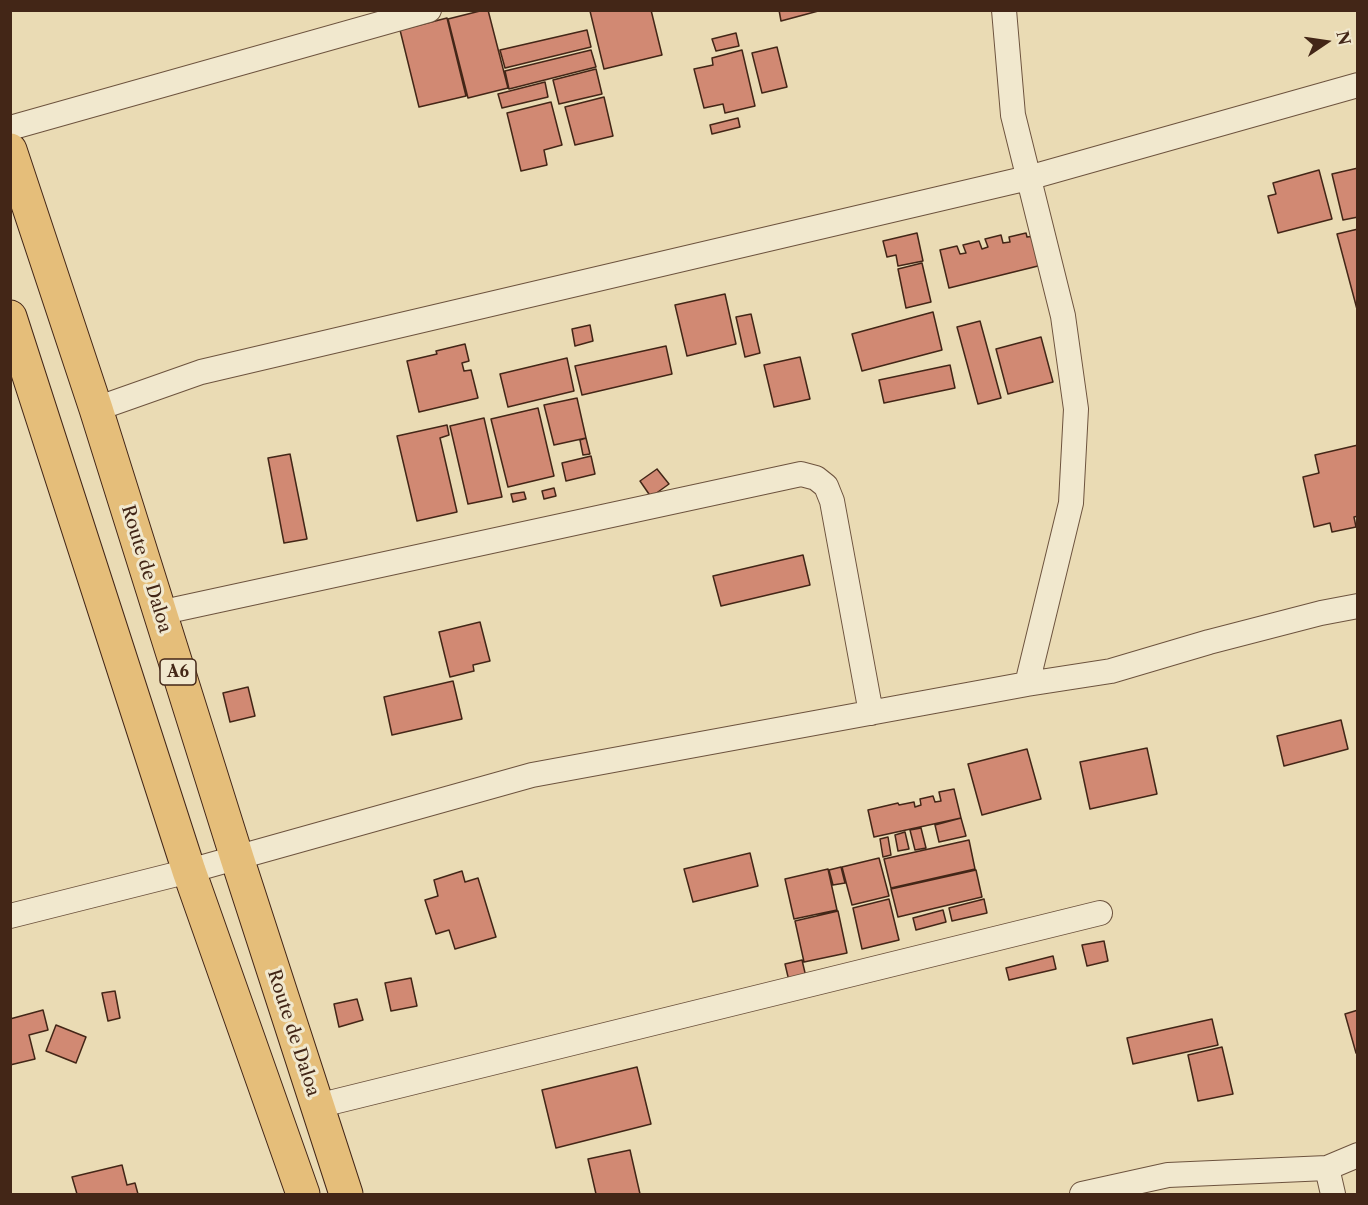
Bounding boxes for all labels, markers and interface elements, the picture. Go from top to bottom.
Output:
north arrow [1296,12,1356,72]
text: N [1332,29,1355,47]
street label: Route de Daloa [116,503,176,635]
road number: A6 [160,659,196,685]
street label: Route de Daloa [262,967,324,1099]

